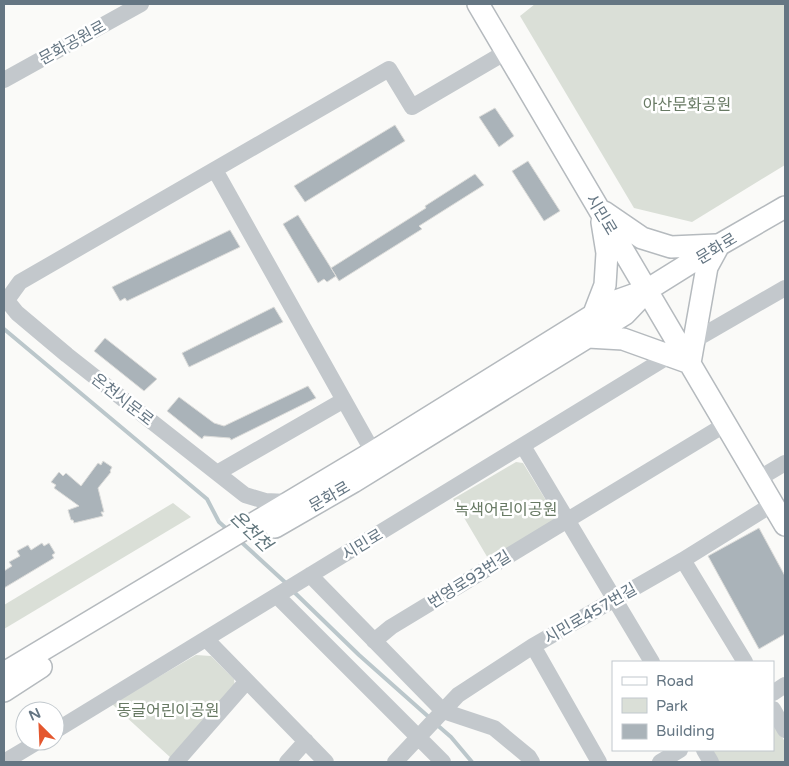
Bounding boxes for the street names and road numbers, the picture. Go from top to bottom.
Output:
street label: 문화공원로 [35,16,110,69]
street label: 시민로 [581,190,621,239]
street label: 문화로 [692,229,741,269]
street label: 온천시문로 [87,369,158,430]
street label: 문화로 [305,477,354,517]
street label: 시민로 [338,525,387,565]
street label: 번영로93번길 [424,547,515,613]
street label: 시민로457번길 [541,579,640,648]

